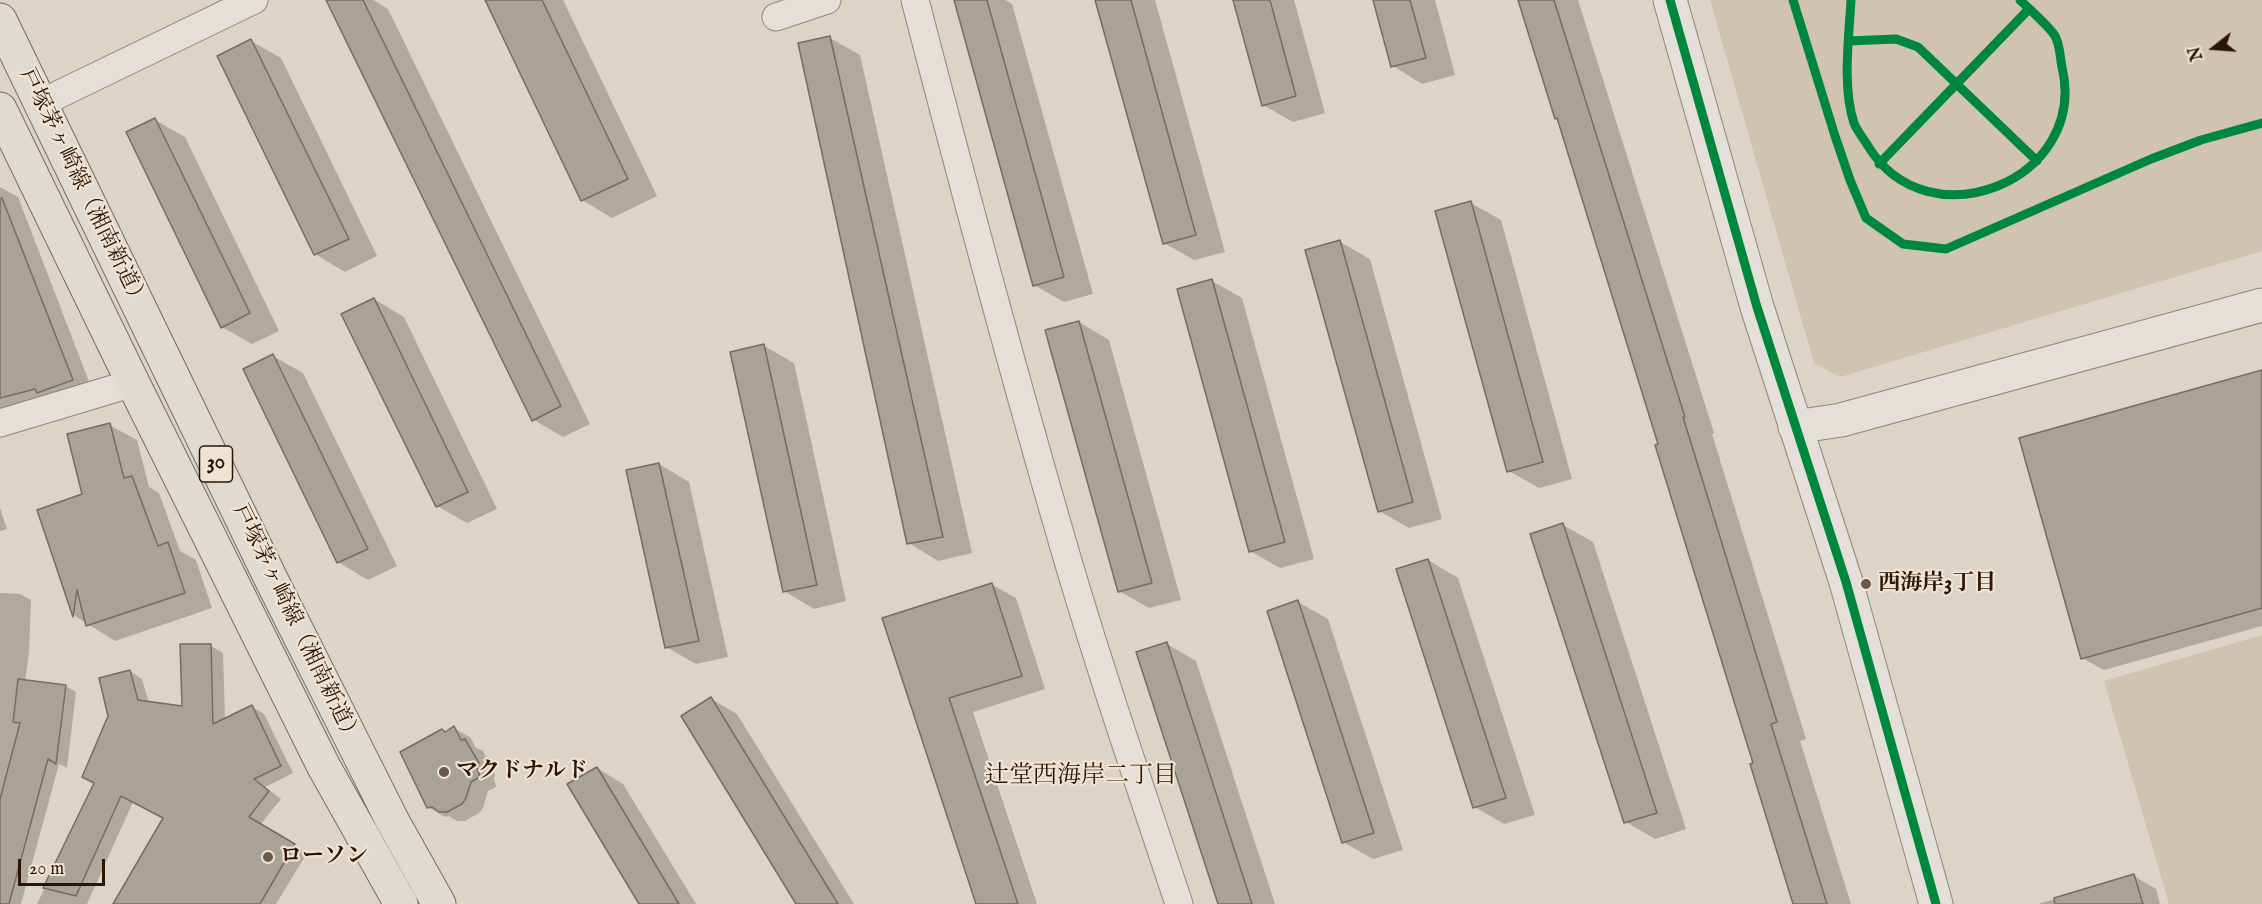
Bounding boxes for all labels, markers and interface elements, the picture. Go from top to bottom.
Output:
north arrow [2184,18,2244,78]
text: N [2185,44,2208,63]
street label: 戸塚茅ヶ崎線（湘南新道） [12,65,152,313]
road number: 30 [200,446,232,482]
street label: 戸塚茅ヶ崎線（湘南新道） [225,501,365,749]
place label: 西海岸3丁目 [1878,571,1996,597]
marker: 西海岸3丁目 [1859,577,1873,591]
place label: マクドナルド [456,759,588,785]
district label: 辻堂西海岸二丁目 [985,763,1177,791]
marker: マクドナルド [437,765,451,779]
place label: ローソン [280,844,368,870]
scale bar [21,847,108,885]
marker: ローソン [261,850,275,864]
text: 20 m [29,858,64,881]

